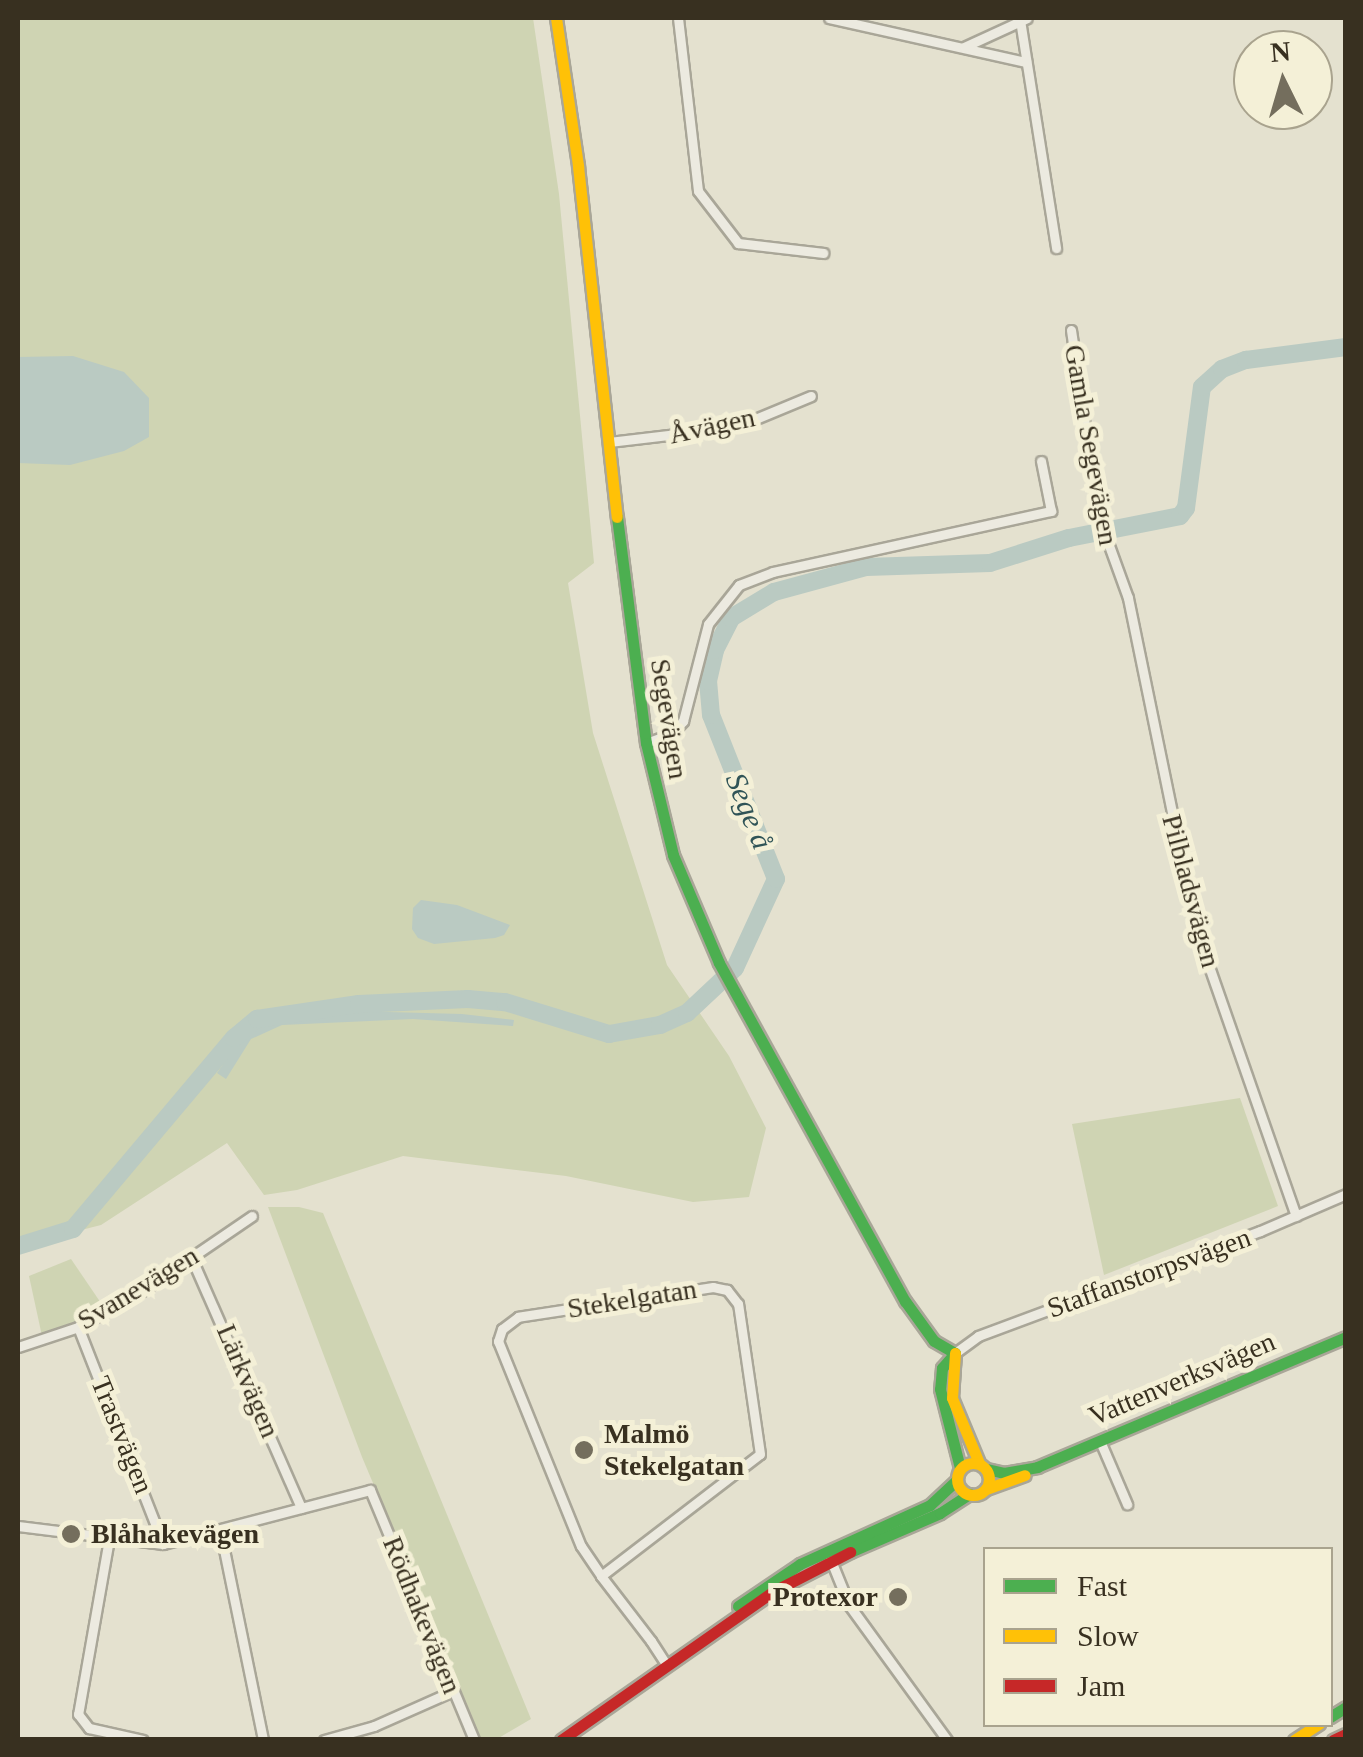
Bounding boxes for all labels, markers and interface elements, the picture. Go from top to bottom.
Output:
north arrow [1233,30,1333,130]
text: N [1269,35,1292,68]
street label: Gamla Segevägen [1057,342,1125,548]
street label: Åvägen [666,401,758,451]
street label: Segevägen [643,656,695,782]
water label: Sege å [717,768,781,854]
street label: Pilbladsvägen [1154,811,1228,971]
street label: Staffanstorpsvägen [1043,1221,1255,1325]
street label: Svanevägen [71,1239,205,1337]
street label: Stekelgatan [565,1272,699,1326]
street label: Lärkvägen [209,1319,287,1443]
street label: Vattenverksvägen [1084,1325,1280,1433]
street label: Trastvägen [83,1371,161,1499]
place label: Malmö Stekelgatan [604,1417,744,1483]
marker: Malmö Stekelgatan [573,1439,595,1461]
place label: Blåhakevägen [91,1517,259,1551]
marker: Blåhakevägen [60,1523,82,1545]
street label: Rödhakevägen [375,1532,469,1698]
legend [983,1547,1333,1727]
text: Fast [1077,1569,1127,1602]
place label: Protexor [773,1580,878,1614]
marker: Protexor [887,1586,909,1608]
text: Slow [1077,1619,1139,1652]
text: Jam [1077,1669,1125,1702]

